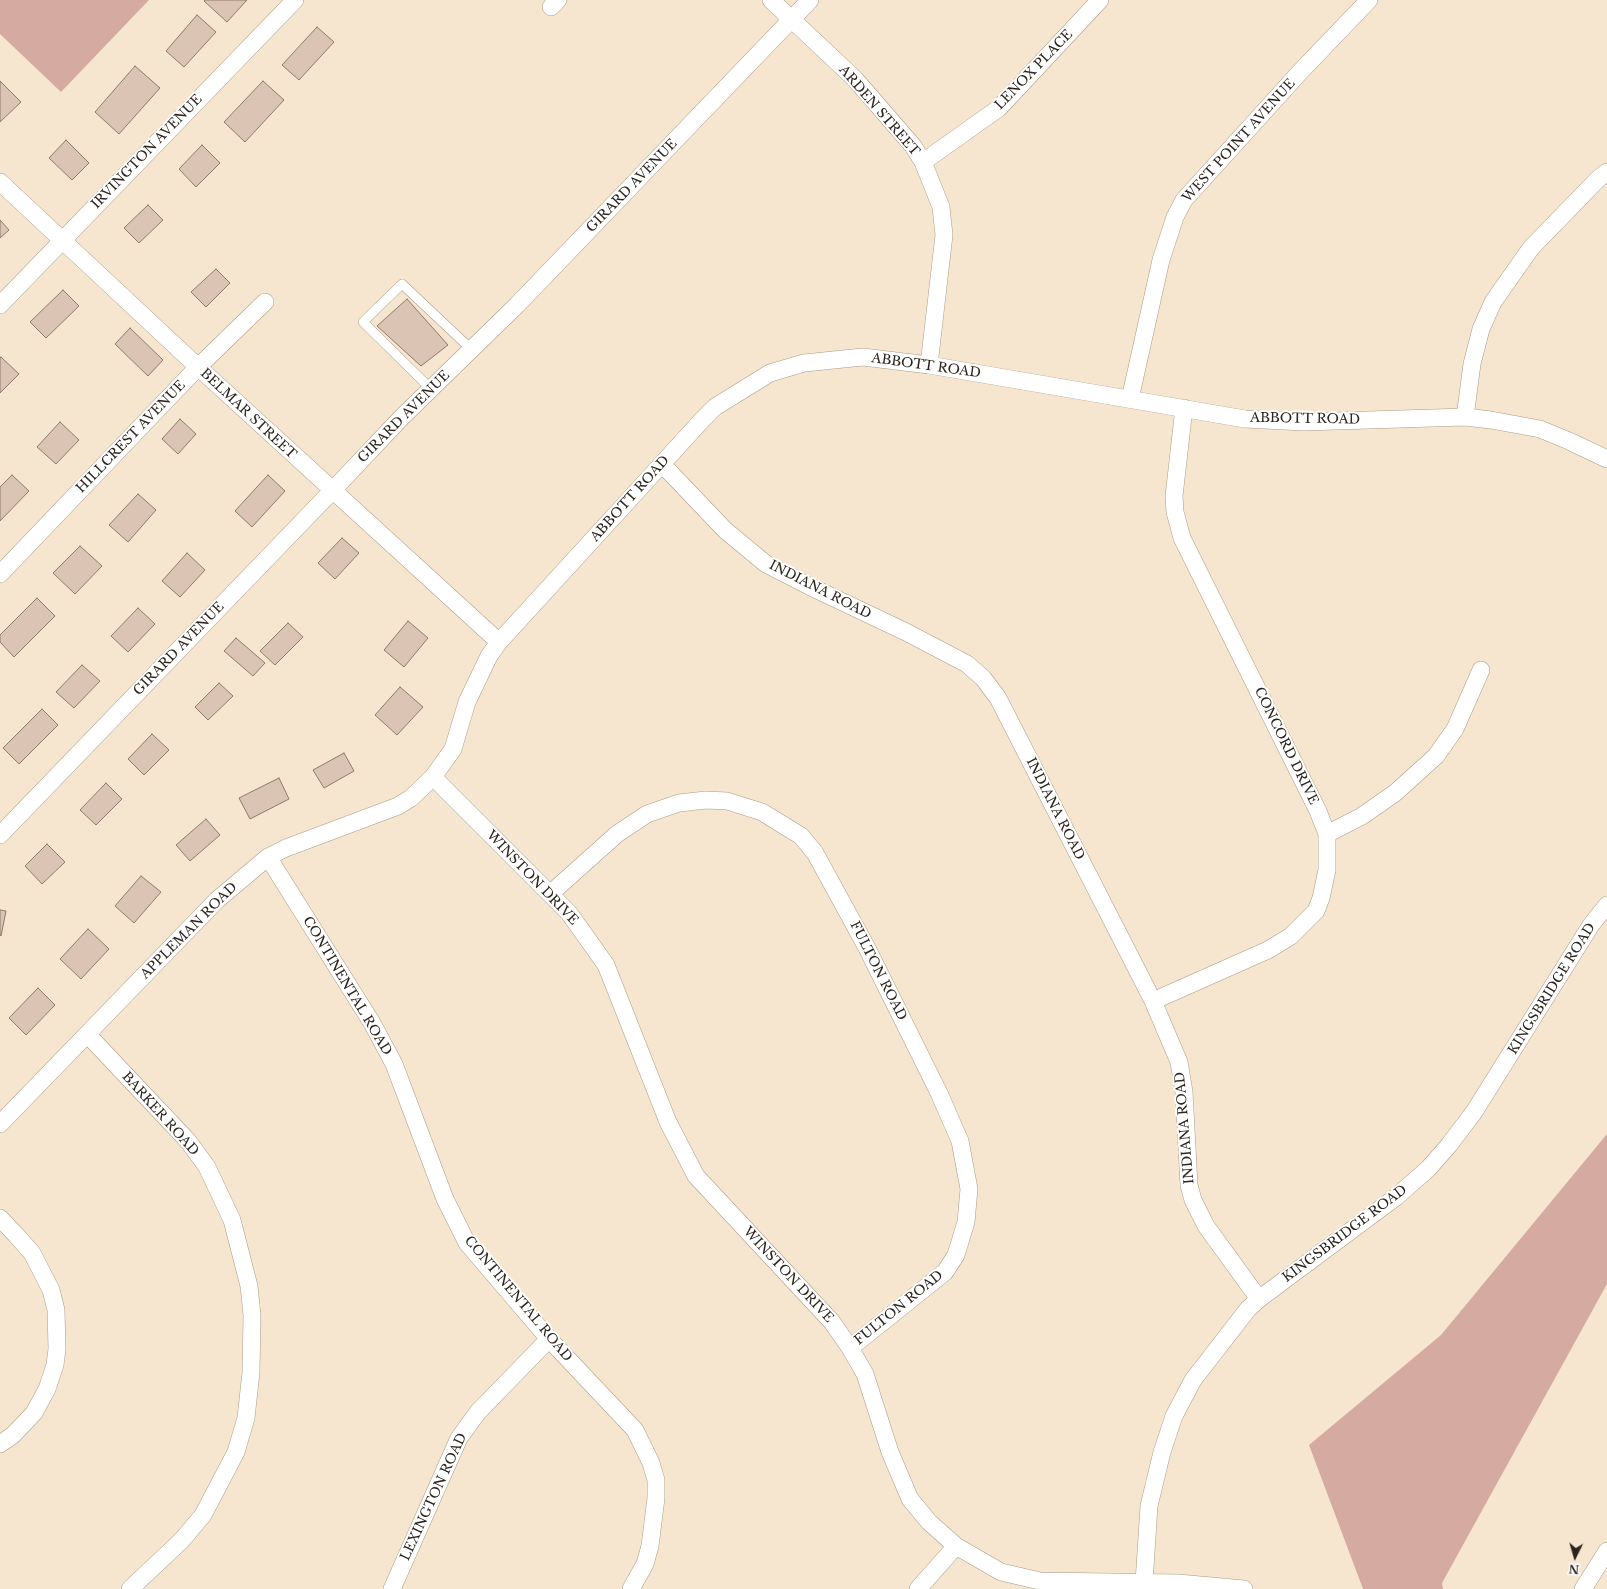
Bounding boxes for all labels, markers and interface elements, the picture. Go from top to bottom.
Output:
street label: LENOX PLACE [992,27,1076,113]
street label: ARDEN STREET [835,63,923,159]
street label: WEST POINT AVENUE [1179,76,1299,206]
street label: IRVINGTON AVENUE [89,92,205,212]
street label: GIRARD AVENUE [583,136,681,236]
street label: ABBOTT ROAD [870,351,982,381]
street label: BELMAR STREET [197,366,299,462]
street label: GIRARD AVENUE [355,368,453,466]
street label: HILLCREST AVENUE [73,378,189,496]
street label: ABBOTT ROAD [1250,410,1360,428]
street label: ABBOTT ROAD [587,453,673,545]
street label: INDIANA ROAD [766,557,874,623]
street label: GIRARD AVENUE [130,599,228,699]
street label: CONCORD DRIVE [1251,685,1321,807]
street label: INDIANA ROAD [1022,755,1088,863]
street label: WINSTON DRIVE [483,828,581,928]
street label: APPLEMAN ROAD [138,880,240,982]
street label: CONTINENTAL ROAD [299,914,395,1058]
street label: FULTON ROAD [846,919,910,1023]
street label: KINGSBRIDGE ROAD [1505,921,1599,1057]
street label: BARKER ROAD [118,1069,202,1159]
street label: INDIANA ROAD [1172,1071,1198,1185]
street label: KINGSBRIDGE ROAD [1280,1182,1410,1286]
street label: WINSTON DRIVE [740,1224,836,1326]
street label: CONTINENTAL ROAD [461,1233,575,1365]
street label: FULTON ROAD [852,1268,946,1348]
street label: LEXINGTON ROAD [398,1431,470,1563]
north arrow [1555,1537,1595,1577]
text: N [1568,1562,1580,1576]

